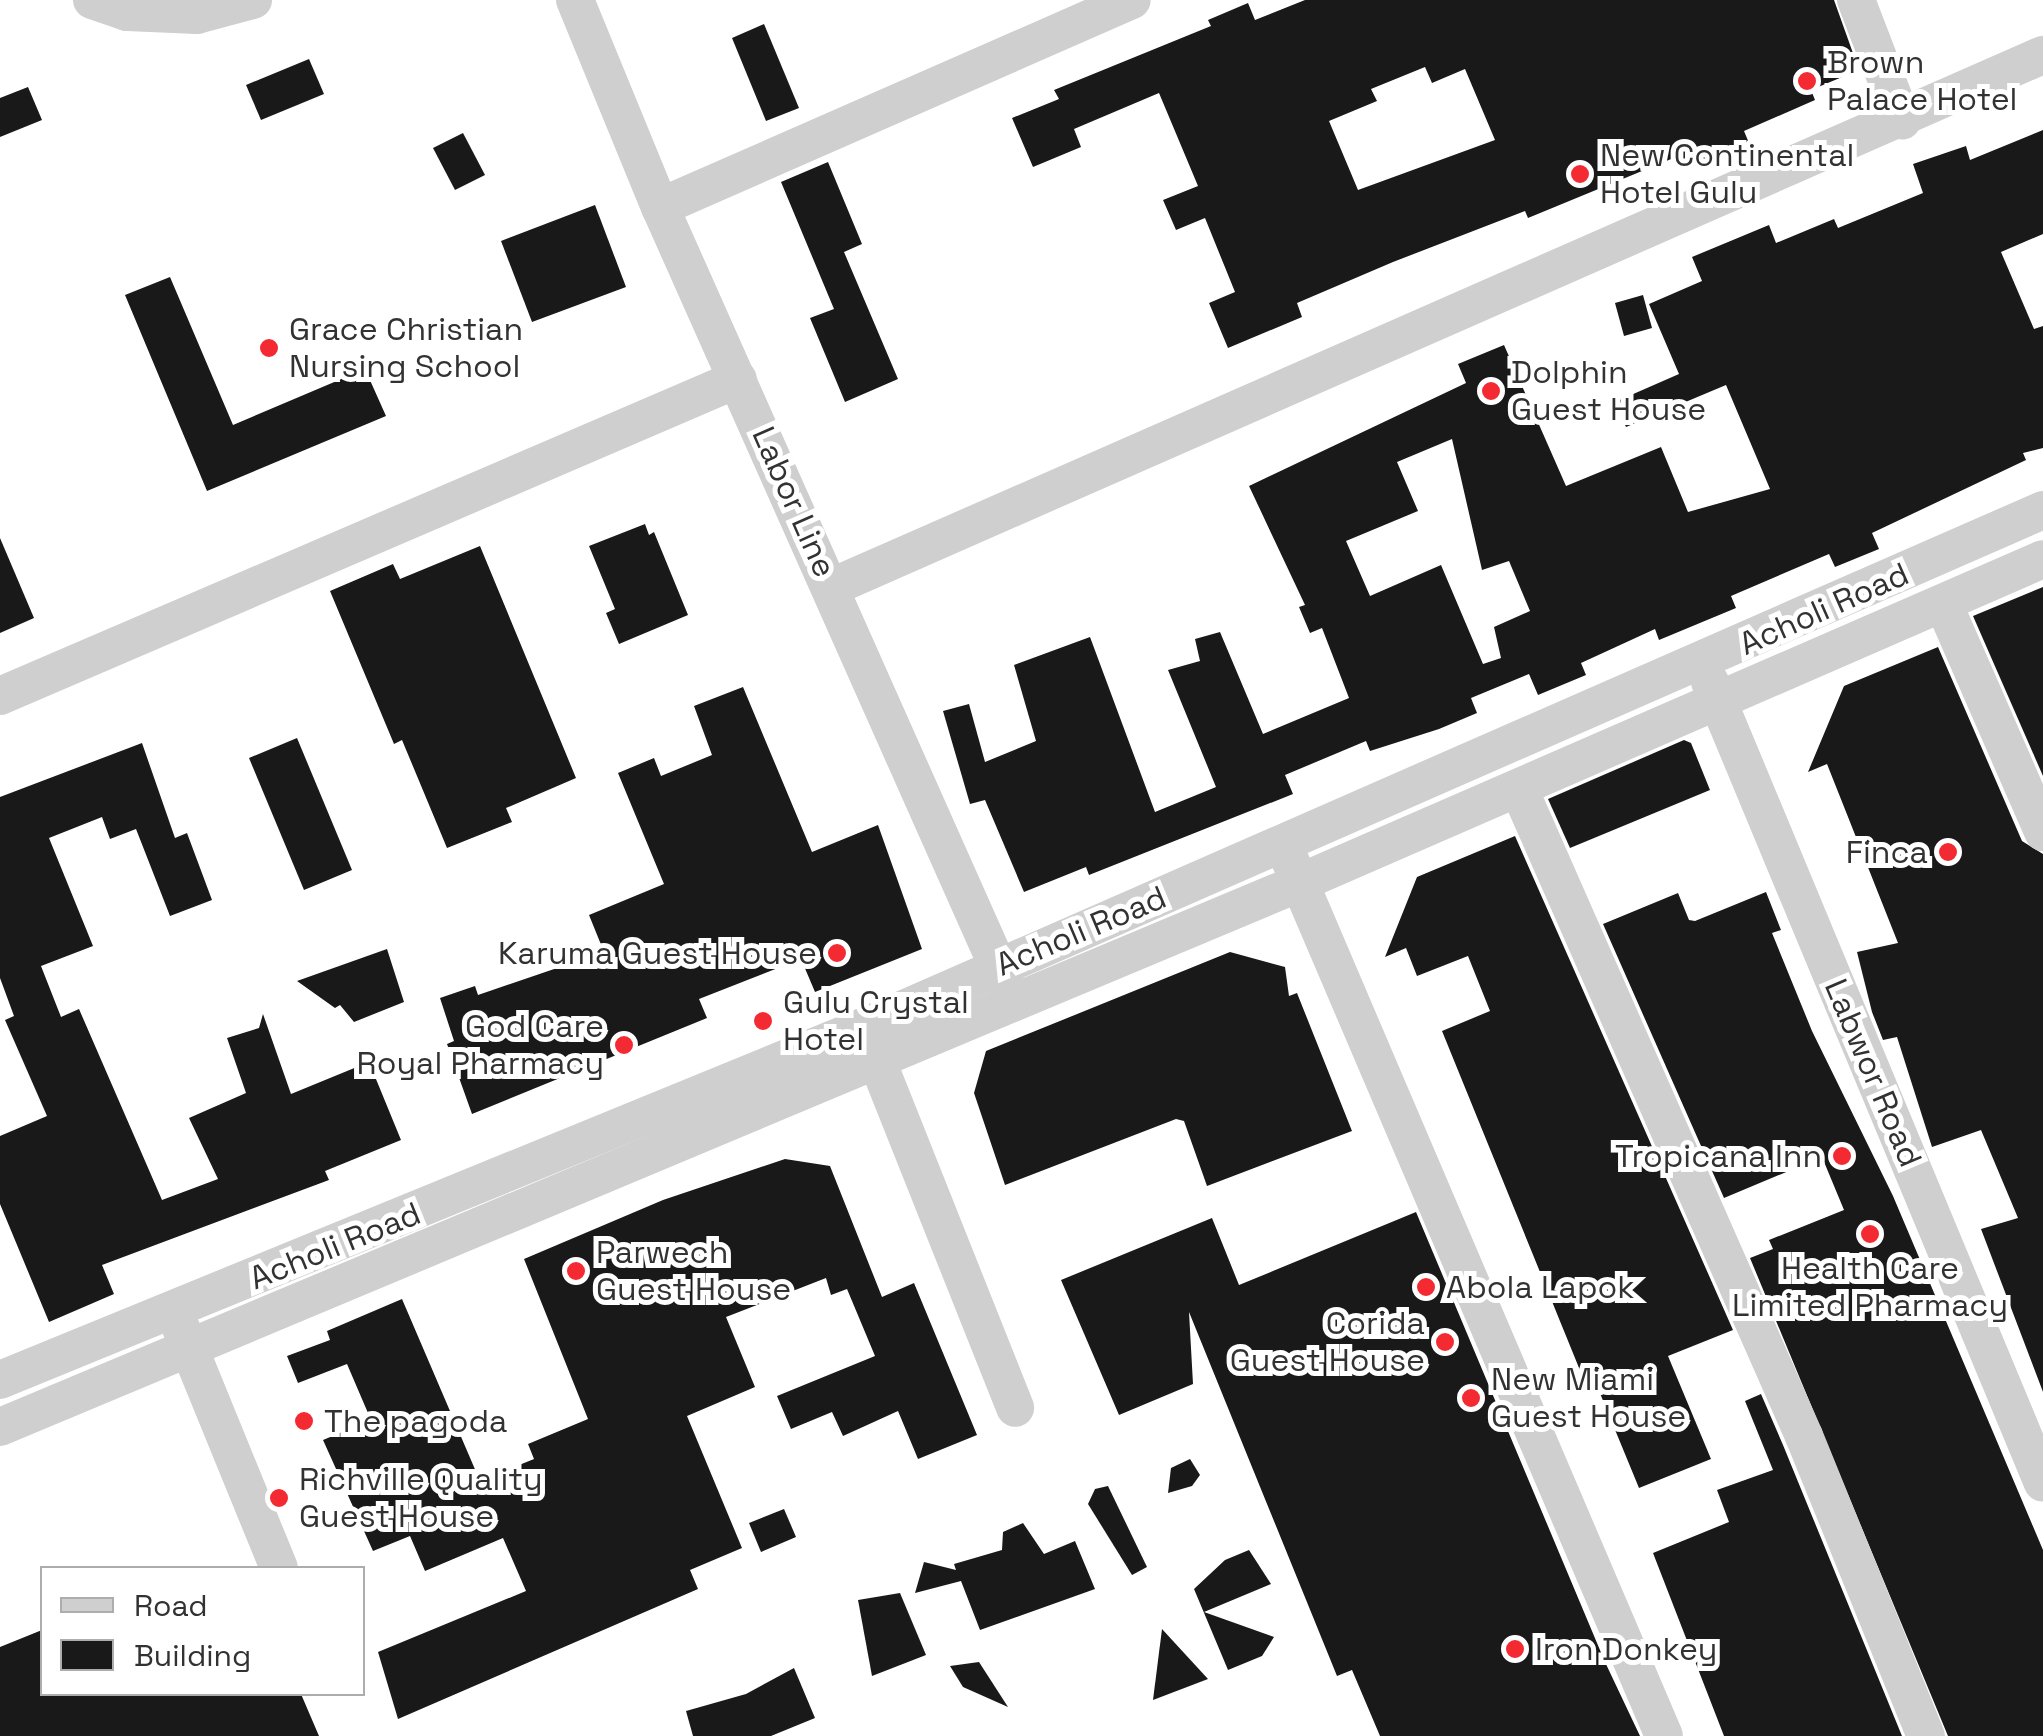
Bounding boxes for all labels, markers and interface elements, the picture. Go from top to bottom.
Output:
place label: Brown Palace Hotel [1827,44,2017,119]
marker: Brown Palace Hotel [1796,70,1818,92]
place label: New Continental Hotel Gulu [1600,137,1854,212]
marker: New Continental Hotel Gulu [1569,163,1591,185]
place label: Grace Christian Nursing School [289,311,523,386]
marker: Grace Christian Nursing School [258,337,280,359]
place label: Dolphin Guest House [1511,354,1706,429]
marker: Dolphin Guest House [1480,380,1502,402]
street label: Labor Line [744,421,844,583]
street label: Acholi Road [1733,555,1915,663]
place label: Finca [1846,833,1928,871]
marker: Finca [1937,841,1959,863]
street label: Acholi Road [990,878,1172,984]
place label: Karuma Guest House [498,934,817,972]
marker: Karuma Guest House [826,942,848,964]
street label: Labwor Road [1816,973,1930,1173]
place label: Gulu Crystal Hotel [783,984,969,1059]
place label: God Care Royal Pharmacy [356,1008,604,1083]
marker: Gulu Crystal Hotel [752,1010,774,1032]
marker: God Care Royal Pharmacy [613,1034,635,1056]
place label: Tropicana Inn [1615,1137,1822,1175]
marker: Tropicana Inn [1831,1145,1853,1167]
street label: Acholi Road [244,1194,426,1298]
marker: Health Care Limited Pharmacy [1859,1223,1881,1245]
place label: Parwech Guest House [596,1234,791,1309]
place label: Health Care Limited Pharmacy [1732,1250,2008,1325]
marker: Parwech Guest House [565,1260,587,1282]
place label: Abola Lapok [1446,1268,1634,1306]
marker: Abola Lapok [1415,1276,1437,1298]
place label: Corida Guest House [1230,1305,1425,1380]
marker: Corida Guest House [1434,1331,1456,1353]
place label: New Miami Guest House [1491,1361,1686,1436]
marker: New Miami Guest House [1460,1387,1482,1409]
place label: The pagoda [324,1402,508,1440]
marker: The pagoda [293,1410,315,1432]
place label: Richville Quality Guest House [299,1461,543,1536]
marker: Richville Quality Guest House [268,1487,290,1509]
legend [40,1566,365,1696]
text: Road [134,1586,208,1625]
place label: Iron Donkey [1535,1630,1717,1668]
text: Building [134,1636,251,1675]
marker: Iron Donkey [1504,1638,1526,1660]

